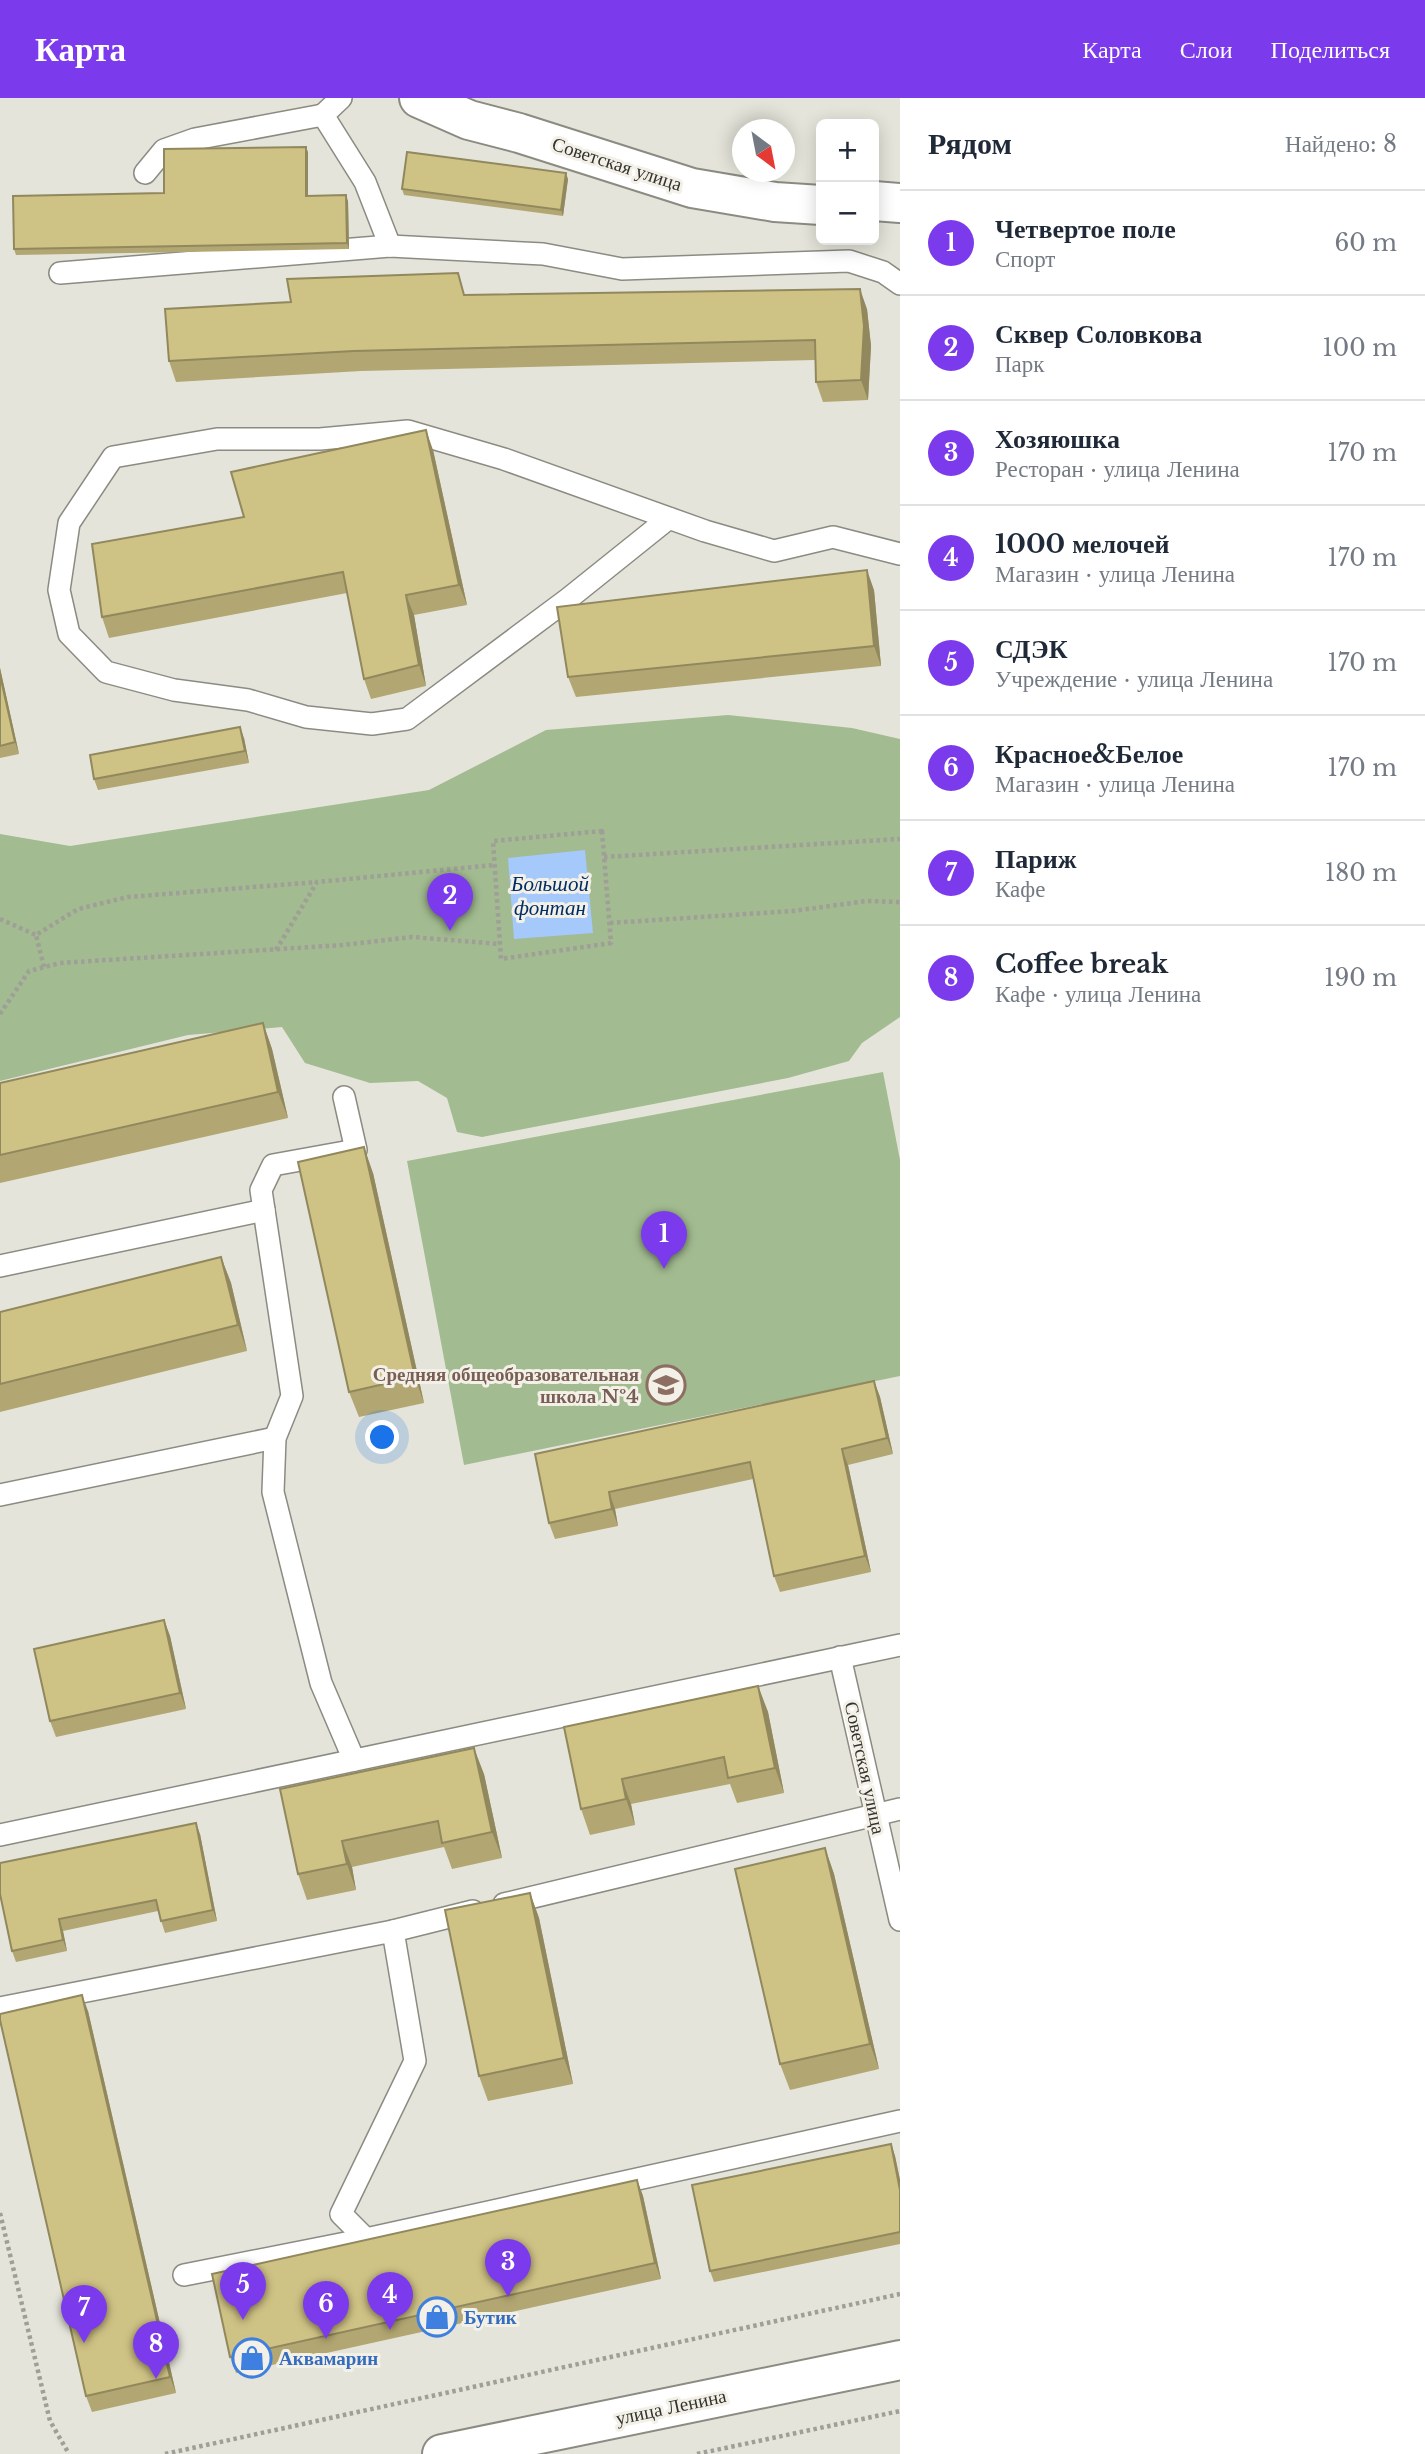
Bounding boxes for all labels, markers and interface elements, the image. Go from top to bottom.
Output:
text: Карта [35,29,126,70]
text: Карта [1082,35,1142,64]
text: Слои [1180,35,1233,64]
text: Поделиться [1271,35,1390,64]
north arrow [732,119,795,182]
map controls [816,119,879,245]
button: + [816,119,879,182]
text: Рядом [928,125,1012,162]
text: Найдено: 8 [1285,130,1397,158]
street label: Советская улица [549,132,685,196]
button: − [816,182,879,245]
text: Четвертое поле [995,213,1176,245]
text: 1 [946,229,956,257]
text: 60 m [1335,229,1397,257]
text: Спорт [995,245,1055,273]
text: Сквер Соловкова [995,318,1202,350]
text: 2 [944,334,958,362]
text: 100 m [1323,334,1397,362]
text: Парк [995,350,1045,378]
text: Хозяюшка [995,423,1120,455]
text: 3 [944,439,958,467]
text: 170 m [1327,439,1397,467]
text: Ресторан · улица Ленина [995,455,1240,483]
text: 1000 мелочей [995,528,1170,560]
text: 4 [943,544,959,572]
text: 170 m [1327,544,1397,572]
text: Магазин · улица Ленина [995,560,1235,588]
text: СДЭК [995,633,1068,665]
text: 5 [944,649,958,677]
text: 170 m [1327,649,1397,677]
text: Учреждение · улица Ленина [995,665,1273,693]
text: Красное&Белое [995,738,1183,770]
text: 6 [943,754,959,782]
text: 170 m [1327,754,1397,782]
text: Магазин · улица Ленина [995,770,1235,798]
text: Париж [995,843,1077,875]
text: 7 [945,859,957,887]
text: 180 m [1325,859,1397,887]
water label: Большой фонтан [510,871,589,921]
pin: 2 [427,873,473,931]
text: Кафе [995,875,1045,903]
text: Coffee break [995,948,1168,980]
text: 8 [944,964,958,992]
text: 190 m [1324,964,1397,992]
text: Кафе · улица Ленина [995,980,1201,1008]
pin: 1 [641,1211,687,1269]
place label: Средняя общеобразовательная школа №4 [373,1363,639,1408]
school or university icon: Средняя общеобразовательная школа №4 [645,1364,687,1406]
your location [365,1420,399,1454]
street label: Советская улица [840,1700,890,1837]
pin: 3 [485,2239,531,2297]
pin: 5 [220,2262,266,2320]
pin: 4 [367,2272,413,2330]
pin: 6 [303,2281,349,2339]
pin: 7 [61,2285,107,2343]
shop icon: Бутик [416,2296,458,2338]
place label: Бутик [464,2306,517,2329]
pin: 8 [133,2321,179,2379]
shop icon: Аквамарин [231,2337,273,2379]
place label: Аквамарин [279,2347,378,2370]
street label: улица Ленина [614,2384,729,2430]

